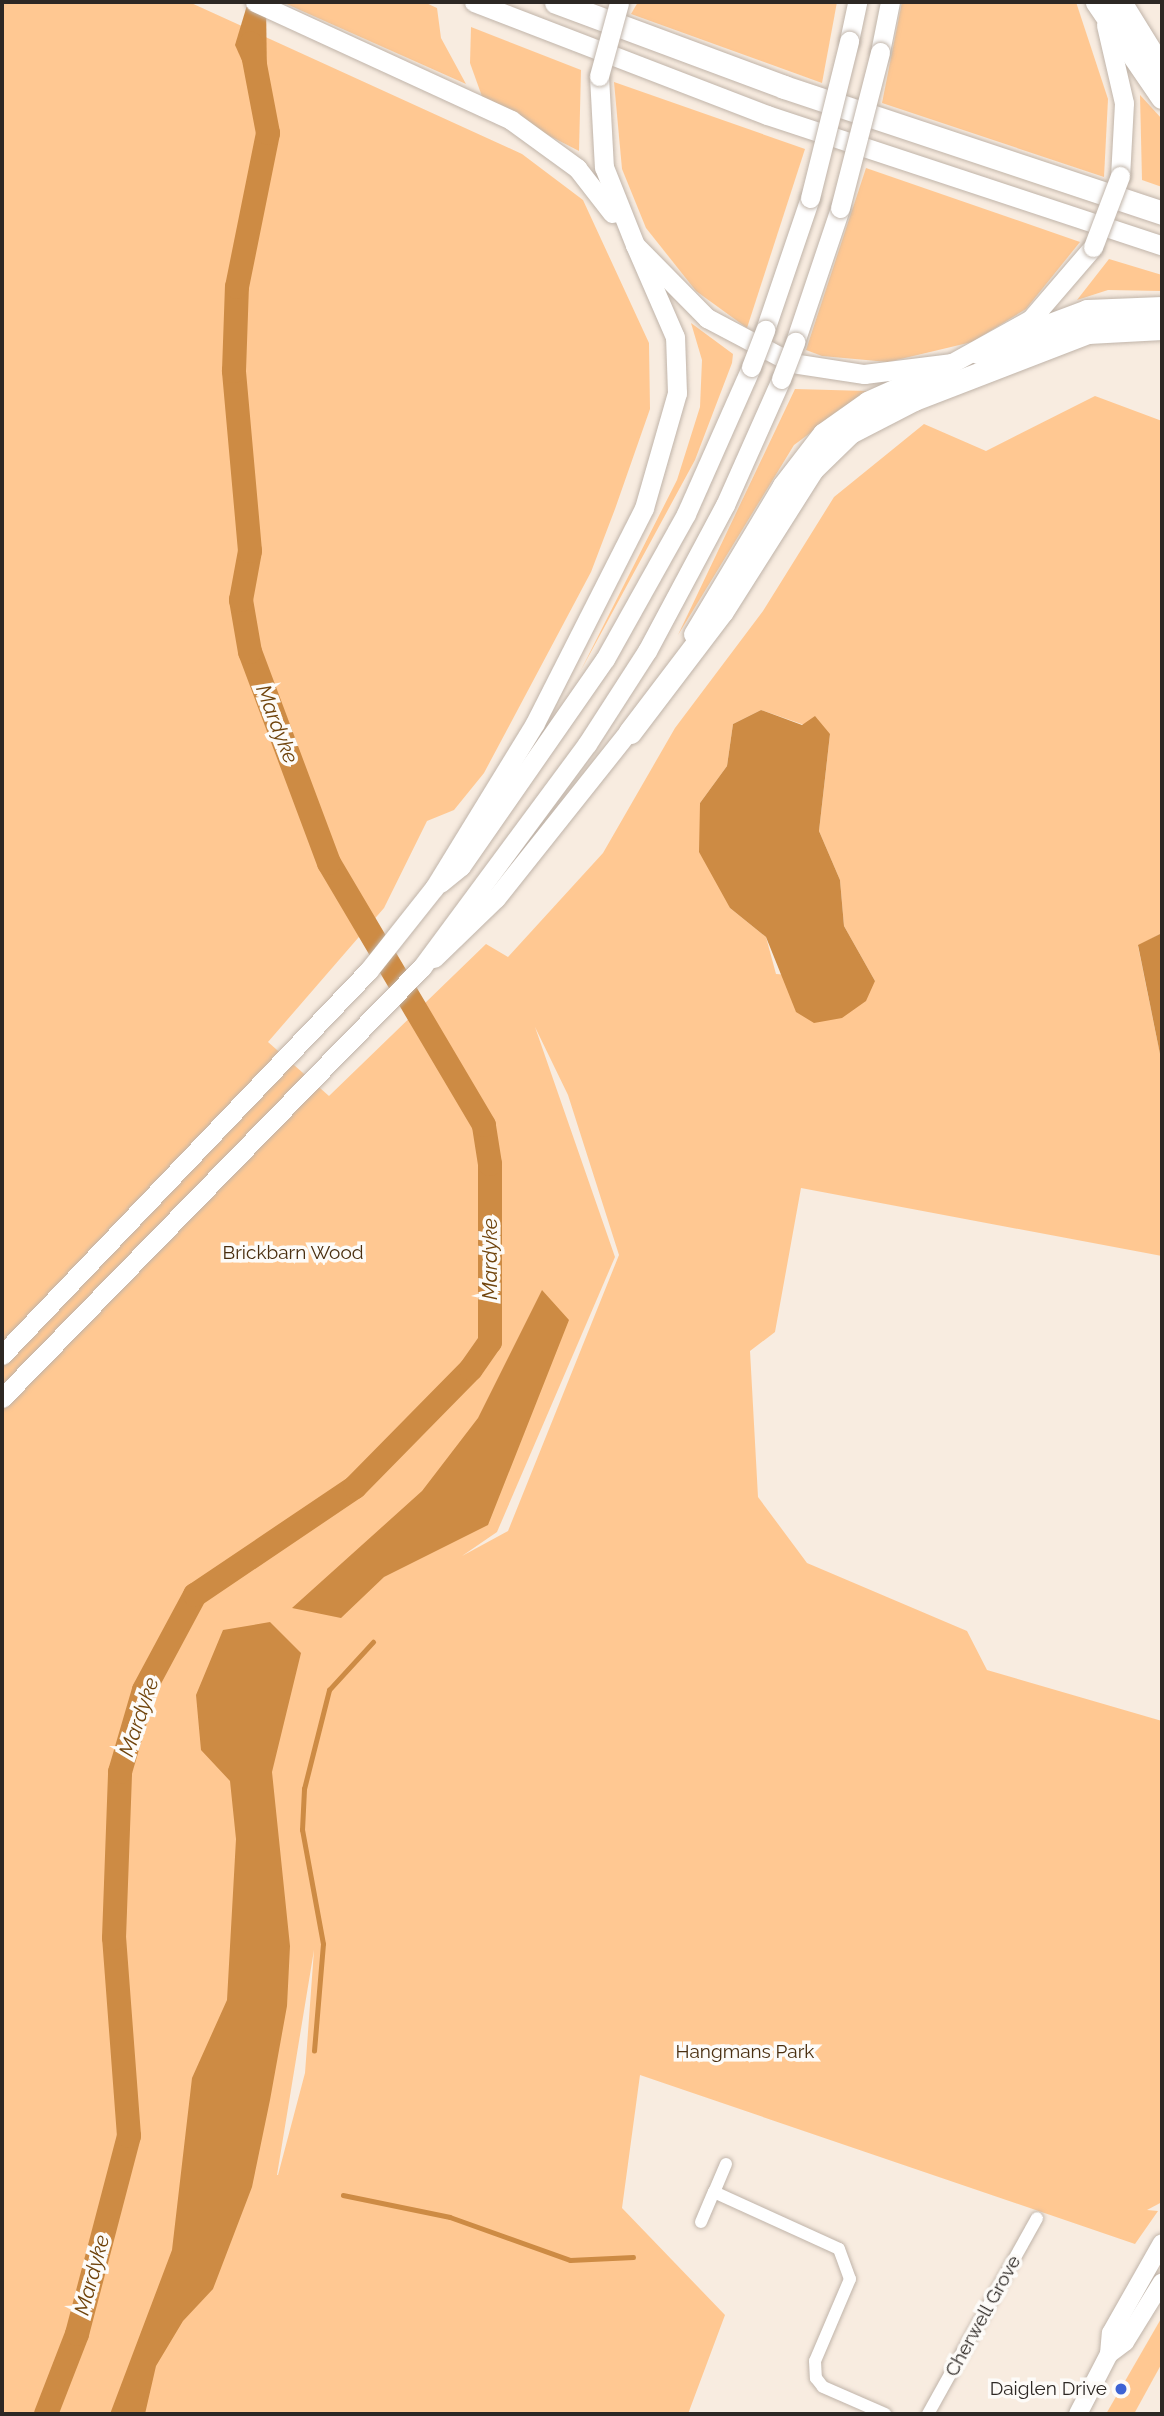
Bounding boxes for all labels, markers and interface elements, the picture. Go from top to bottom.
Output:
water label: Mardyke [251,681,303,767]
water label: Mardyke [477,1218,503,1300]
park label: Brickbarn Wood [222,1242,364,1264]
water label: Mardyke [114,1674,164,1760]
park label: Hangmans Park [676,2041,814,2063]
water label: Mardyke [69,2232,115,2318]
street label: Cherwell Grove [940,2251,1026,2381]
place label: Daiglen Drive [990,2378,1107,2400]
marker: Daiglen Drive [1113,2381,1129,2397]

